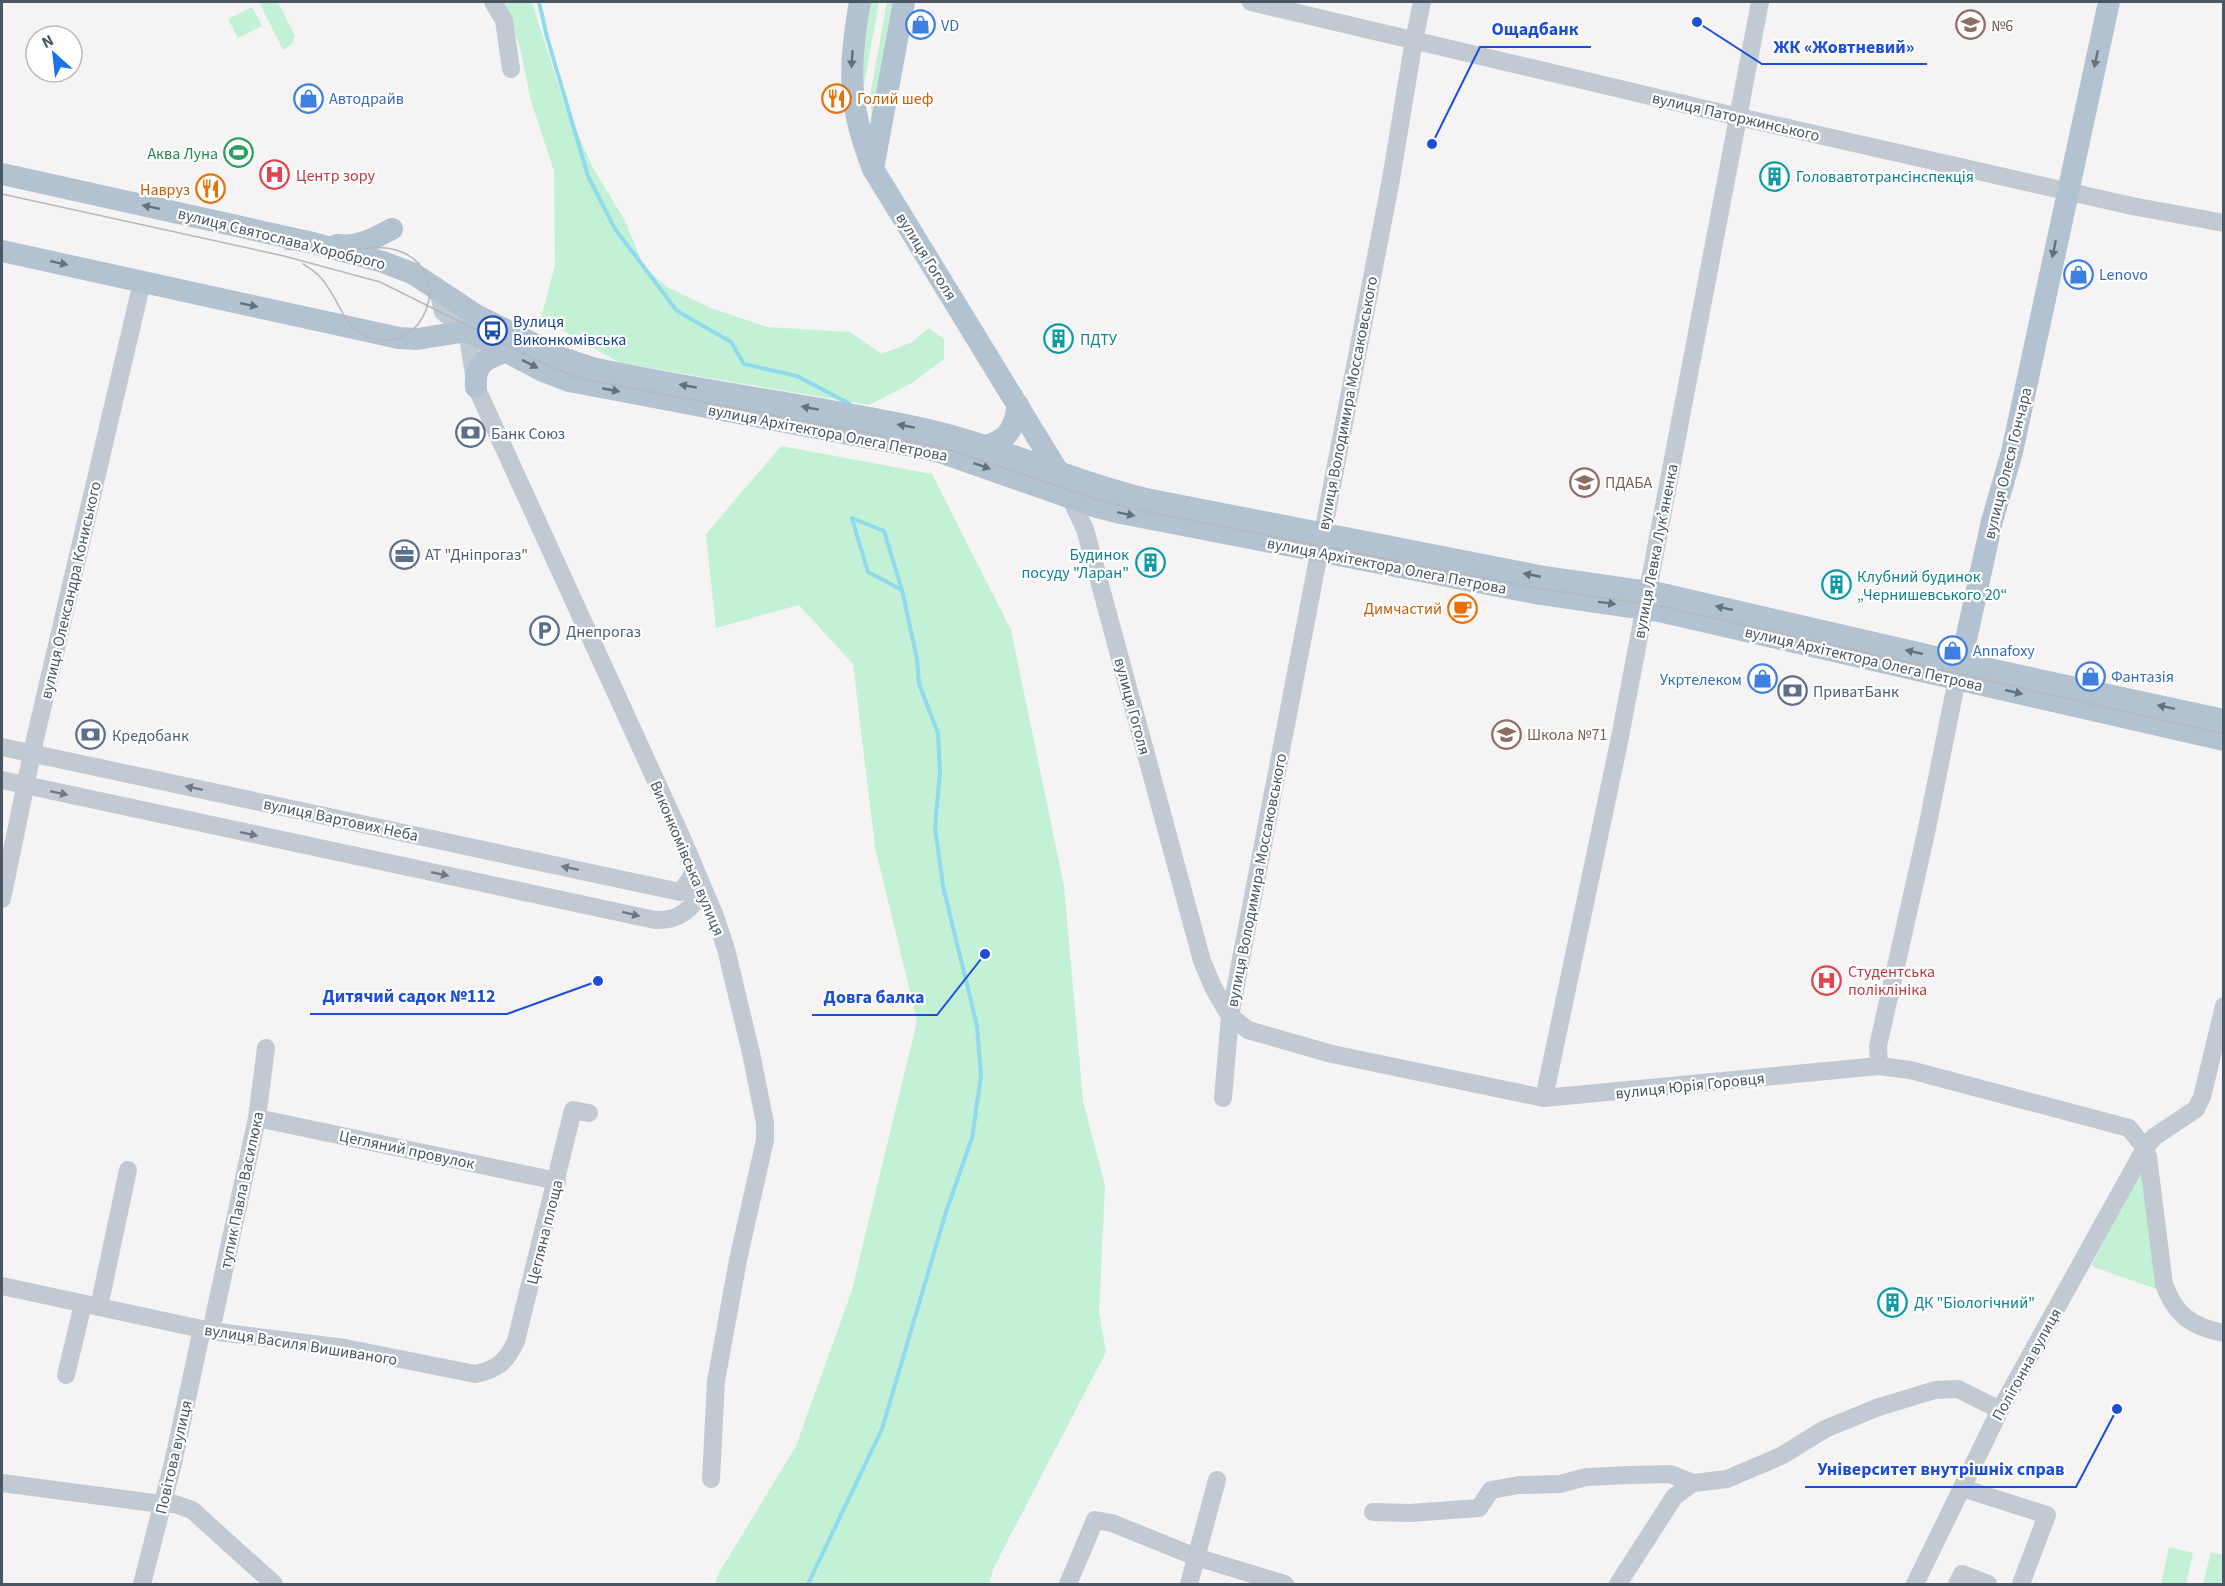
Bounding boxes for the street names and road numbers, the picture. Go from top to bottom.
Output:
street label: вулиця Паторжинського [1650,87,1822,147]
street label: вулиця Святослава Хороброго [176,203,388,275]
street label: вулиця Гоголя [890,208,962,305]
street label: вулиця Володимира Моссаковського [1313,274,1383,532]
street label: вулиця Олеся Гончара [1978,385,2037,541]
street label: вулиця Архітектора Олега Петрова [706,399,949,467]
street label: вулиця Левка Лукʼяненка [1628,462,1684,640]
street label: вулиця Олександра Кониського [35,479,107,701]
street label: вулиця Архітектора Олега Петрова [1265,532,1508,600]
street label: вулиця Архітектора Олега Петрова [1743,621,1985,697]
street label: вулиця Гоголя [1109,655,1156,757]
street label: вулиця Володимира Моссаковського [1222,751,1292,1009]
street label: Виконкомівська вулиця [644,777,730,939]
street label: вулиця Вартових Неба [261,793,420,847]
street label: вулиця Юрія Горовця [1614,1067,1766,1105]
street label: тупик Павла Василюка [215,1110,269,1271]
street label: Цегляний провулок [337,1125,477,1175]
street label: Цегляна площа [521,1178,569,1287]
street label: Полігонна вулиця [1987,1304,2067,1425]
street label: вулиця Василя Вишиваного [203,1319,399,1371]
street label: Повітова вулиця [150,1398,198,1516]

